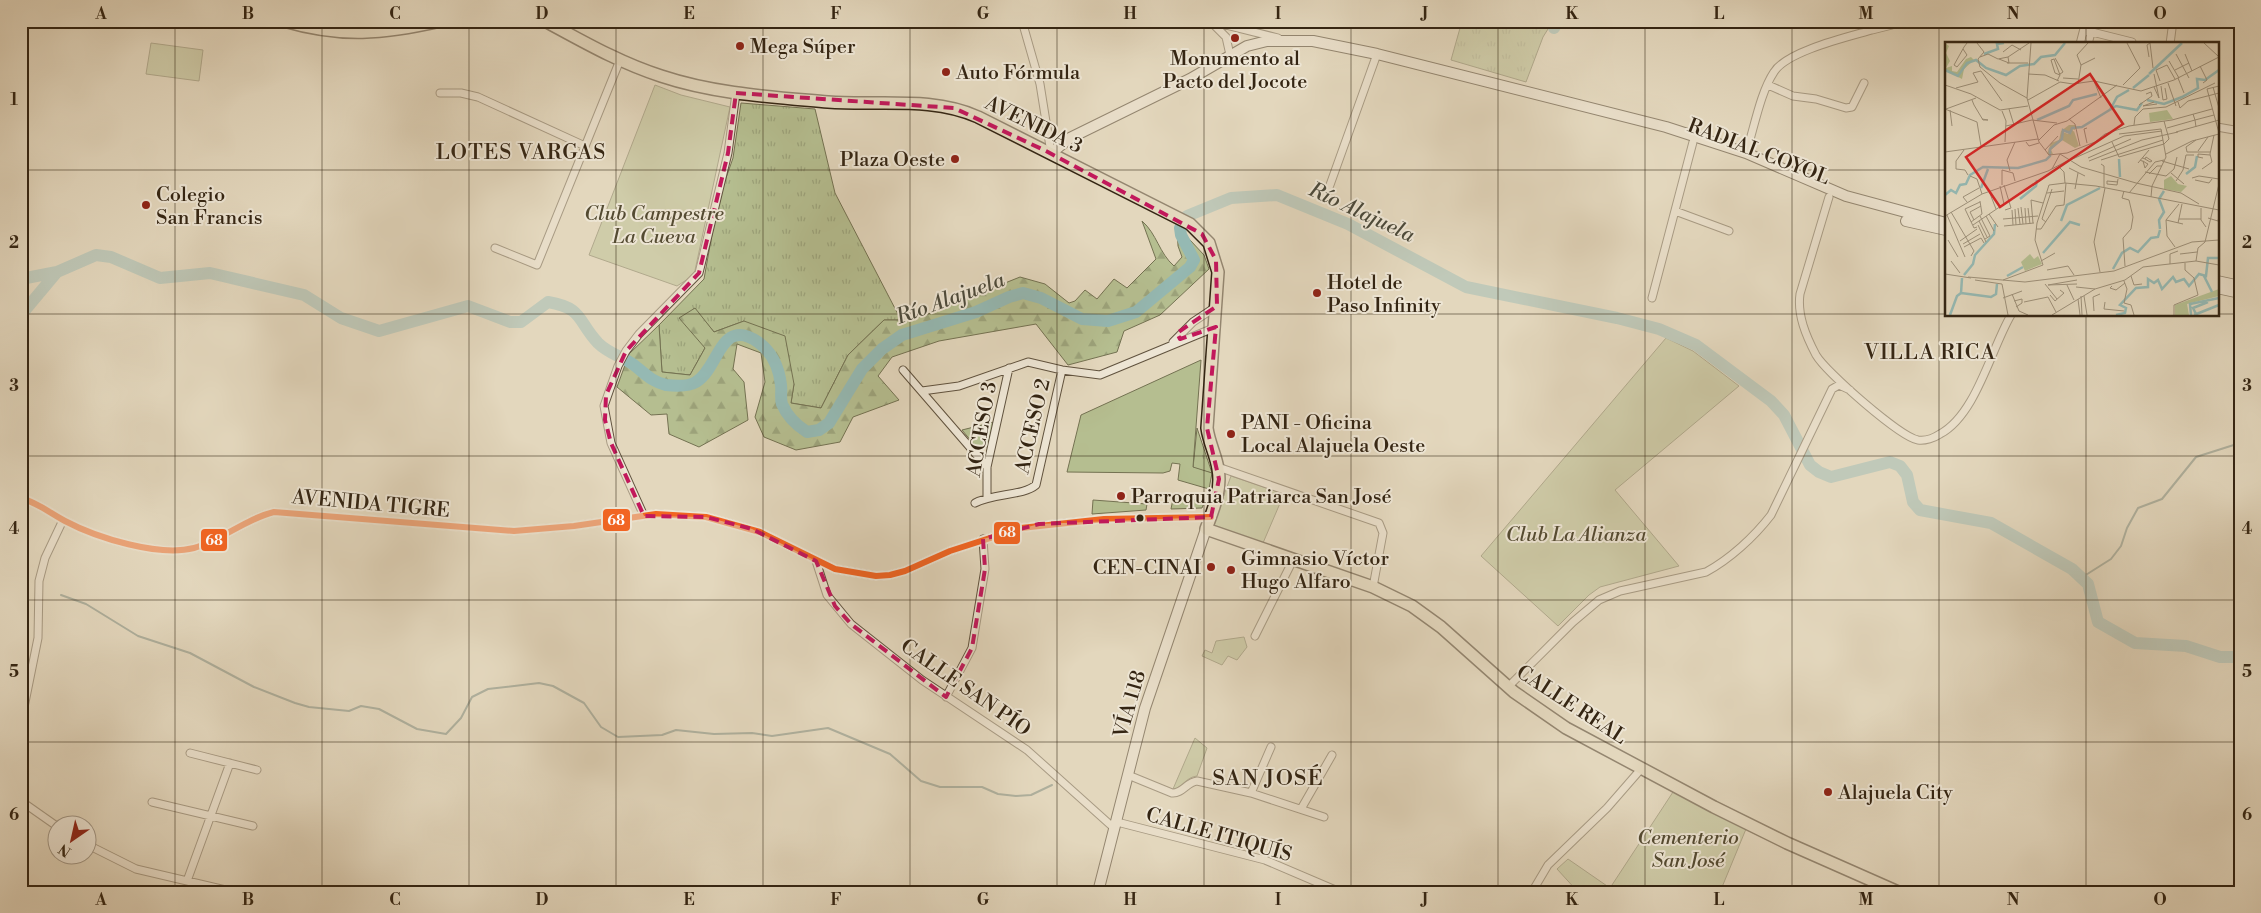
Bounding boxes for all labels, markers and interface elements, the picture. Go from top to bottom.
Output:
text: A [94,4,107,24]
text: B [242,4,254,24]
text: C [389,4,401,24]
text: D [536,4,549,24]
text: E [683,4,695,24]
text: F [830,4,842,24]
text: G [977,4,990,24]
text: H [1123,4,1137,24]
text: I [1275,4,1281,24]
text: J [1420,4,1428,24]
text: K [1566,4,1580,24]
text: L [1714,4,1725,24]
text: M [1859,4,1874,24]
text: N [2007,4,2020,24]
text: O [2153,4,2167,24]
marker: Monumento al Pacto del Jocote [1229,32,1241,44]
place label: Mega Súper [750,35,856,60]
marker: Mega Súper [734,40,746,52]
inset map [1945,42,2218,316]
place label: Monumento al Pacto del Jocote [1163,47,1307,95]
place label: Auto Fórmula [955,61,1081,86]
marker: Auto Fórmula [940,66,952,78]
text: 1 [10,90,18,110]
text: 1 [2243,90,2251,110]
street label: AVENIDA 3 [980,91,1086,160]
street label: RADIAL COYOL [1684,114,1833,191]
district label: LOTES VARGAS [436,140,606,166]
place label: Plaza Oeste [840,148,945,173]
marker: Plaza Oeste [949,153,961,165]
water label: Río Alajuela [1304,177,1419,249]
place label: Colegio San Francis [156,183,263,231]
marker: Colegio San Francis [140,199,152,211]
park label: Club Campestre La Cueva [584,202,724,250]
text: 2 [9,233,19,253]
text: 2 [2242,233,2252,253]
water label: Río Alajuela [892,267,1009,331]
place label: Hotel de Paso Infinity [1327,271,1441,319]
marker: Hotel de Paso Infinity [1311,287,1323,299]
district label: VILLA RICA [1863,340,1996,366]
text: 3 [9,376,19,396]
street label: ACCESO 2 [1010,376,1057,477]
text: 3 [2242,376,2252,396]
street label: ACCESO 3 [962,380,1003,480]
place label: PANI - Oficina Local Alajuela Oeste [1241,411,1425,459]
marker: PANI - Oficina Local Alajuela Oeste [1225,428,1237,440]
street label: AVENIDA TIGRE [290,485,451,524]
place label: Parroquia Patriarca San José [1131,485,1392,510]
marker: Parroquia Patriarca San José [1115,490,1127,502]
line badge: 68 [602,508,631,532]
text: 68 [607,512,625,530]
unlabelled marker [1135,513,1145,523]
text: 4 [9,519,20,539]
text: 4 [2242,519,2253,539]
line badge: 68 [993,521,1021,545]
park label: Club La Alianza [1506,523,1647,548]
text: 68 [998,524,1016,542]
line badge: 68 [200,528,228,552]
text: 68 [205,532,223,550]
place label: Gimnasio Víctor Hugo Alfaro [1241,547,1390,595]
place label: CEN-CINAI [1093,556,1201,581]
marker: CEN-CINAI [1205,561,1217,573]
marker: Gimnasio Víctor Hugo Alfaro [1225,564,1237,576]
street label: CALLE SAN PÍO [895,633,1036,742]
street label: CALLE REAL [1511,660,1631,750]
text: 5 [9,662,19,682]
text: 5 [2242,662,2252,682]
street label: VÍA 118 [1108,667,1152,742]
district label: SAN JOSÉ [1212,764,1324,792]
place label: Alajuela City [1837,781,1953,806]
marker: Alajuela City [1822,786,1834,798]
street label: CALLE ITIQUÍS [1143,802,1295,868]
text: 6 [9,805,19,825]
text: 6 [2242,805,2252,825]
north arrow [48,816,98,866]
park label: Cementerio San José [1637,826,1739,874]
text: N [56,839,75,861]
text: A [94,890,107,910]
text: B [242,890,254,910]
text: C [389,890,401,910]
text: D [536,890,549,910]
text: E [683,890,695,910]
text: F [830,890,842,910]
text: G [977,890,990,910]
text: H [1123,890,1137,910]
text: I [1275,890,1281,910]
text: J [1420,890,1428,910]
text: K [1566,890,1580,910]
text: L [1714,890,1725,910]
text: M [1859,890,1874,910]
text: N [2007,890,2020,910]
text: O [2153,890,2167,910]

